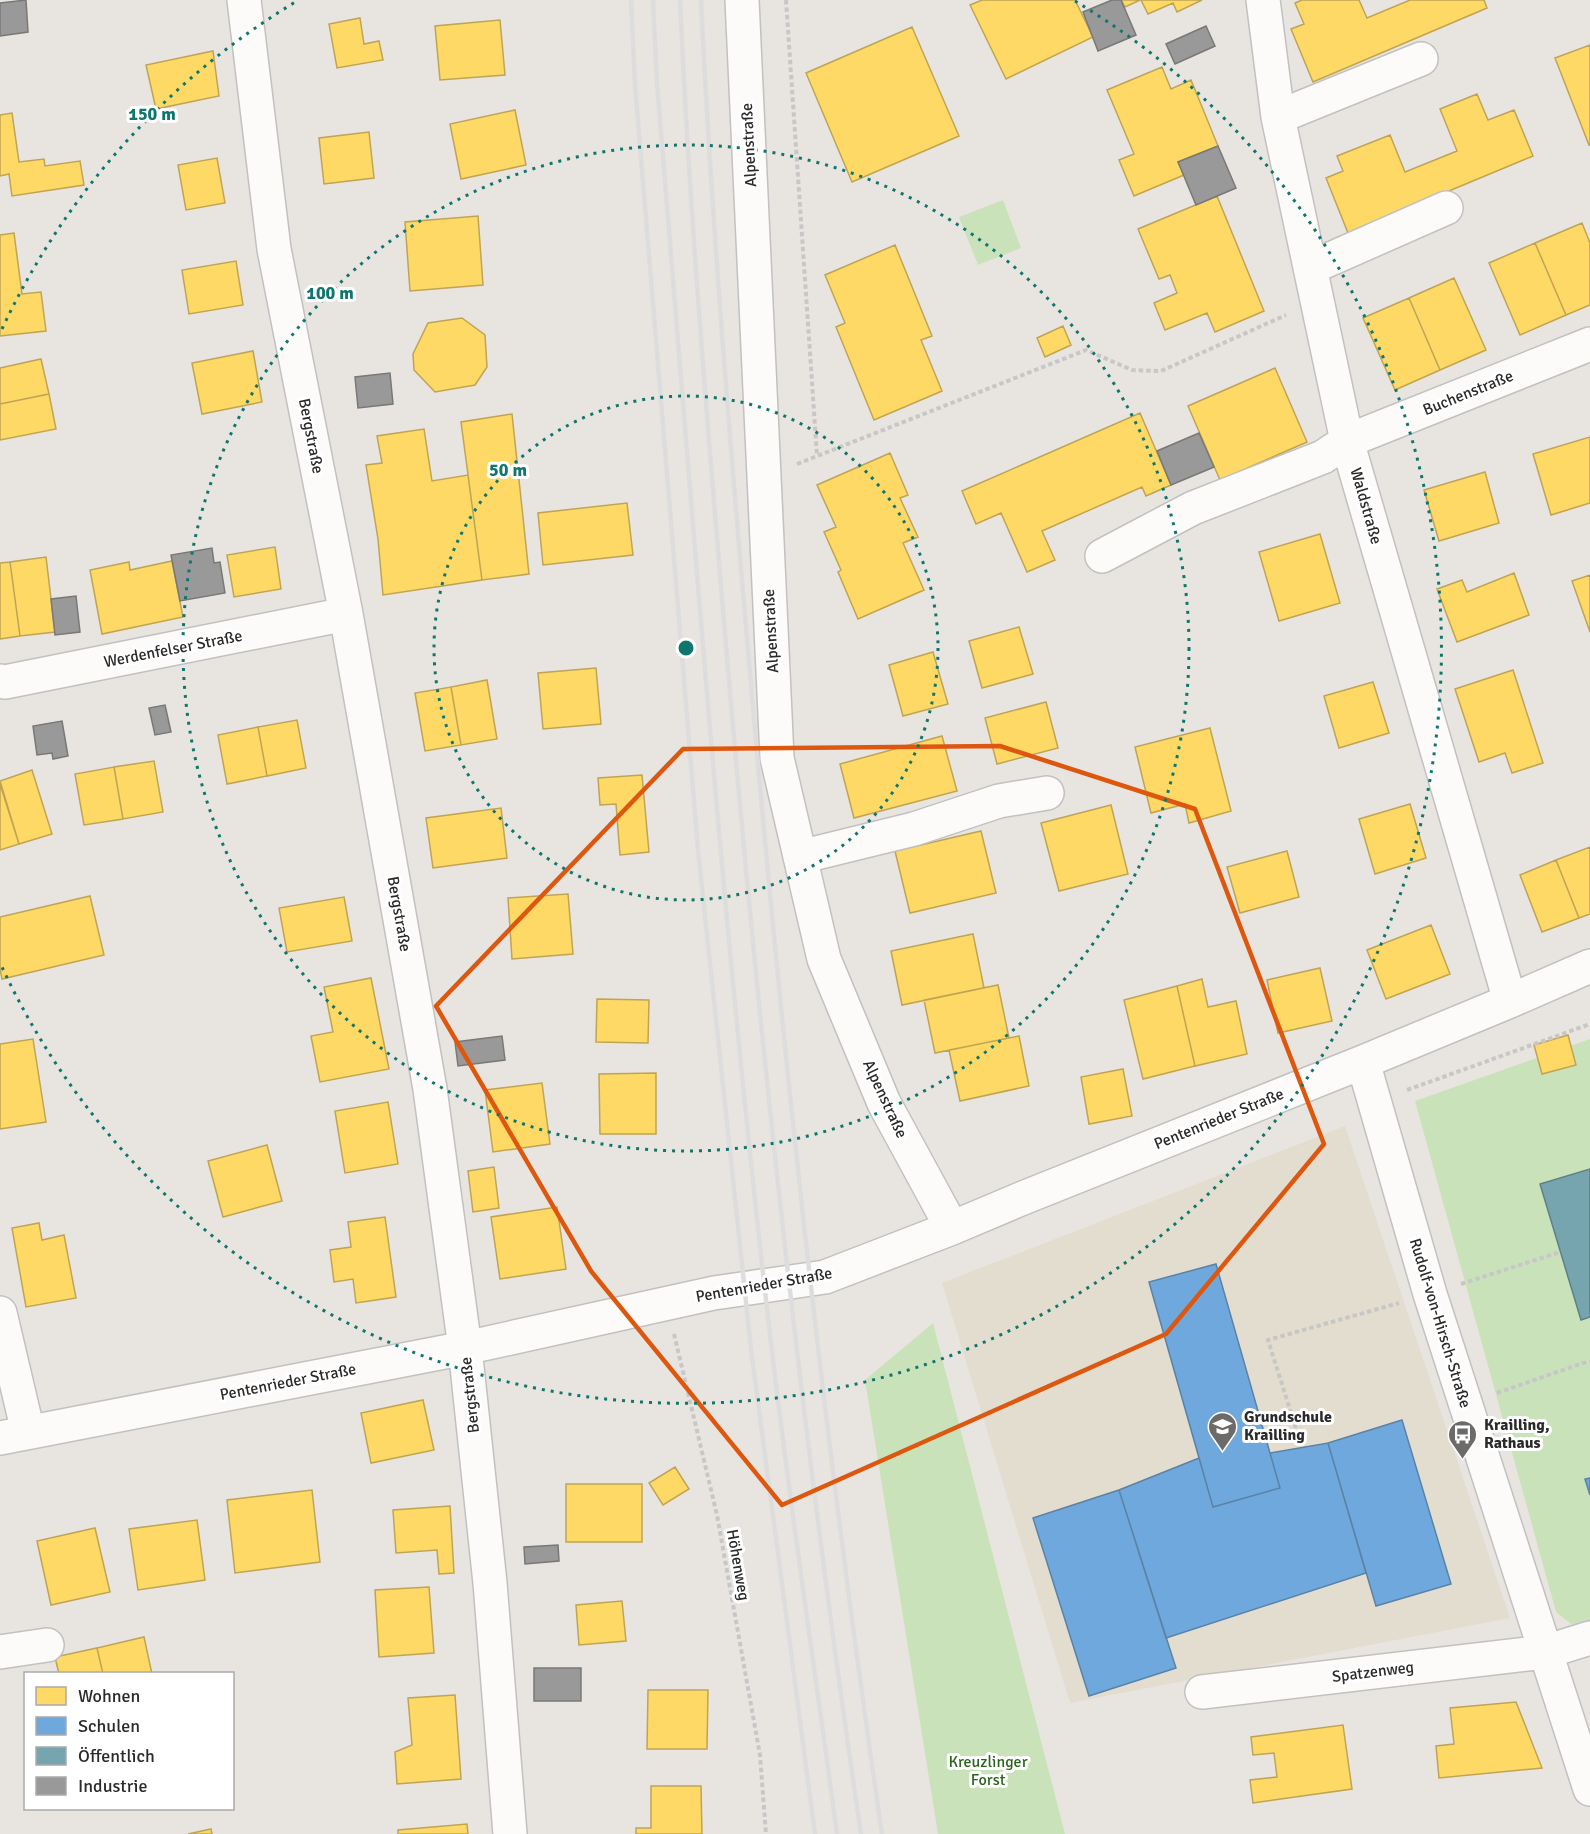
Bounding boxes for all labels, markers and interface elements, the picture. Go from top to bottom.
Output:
text: 150 m [128,103,176,125]
street label: Alpenstraße [737,103,761,187]
text: 100 m [306,282,354,304]
street label: Buchenstraße [1420,366,1516,420]
street label: Bergstraße [294,397,328,475]
text: 50 m [489,459,527,481]
street label: Waldstraße [1346,465,1386,547]
street label: Alpenstraße [759,589,783,673]
street label: Werdenfelser Straße [102,626,244,672]
centre of rings [676,638,696,658]
street label: Bergstraße [383,875,415,953]
street label: Alpenstraße [858,1057,912,1141]
street label: Pentenrieder Straße [1151,1084,1287,1154]
street label: Rudolf-von-Hirsch-Straße [1405,1236,1475,1410]
street label: Pentenrieder Straße [694,1263,834,1307]
street label: Bergstraße [456,1356,484,1434]
street label: Pentenrieder Straße [218,1359,358,1405]
place label: Grundschule Krailling [1244,1407,1332,1445]
school or university icon: Grundschule Krailling [1207,1410,1239,1452]
place label: Krailling, Rathaus [1484,1415,1550,1453]
bus stop icon: Krailling, Rathaus [1447,1418,1479,1460]
street label: Höhenweg [722,1528,754,1602]
street label: Spatzenweg [1331,1657,1415,1687]
legend [24,1672,234,1810]
text: Wohnen [78,1685,140,1707]
text: Schulen [78,1715,140,1737]
text: Öffentlich [78,1745,155,1767]
park label: Kreuzlinger Forst [948,1752,1028,1790]
text: Industrie [78,1775,148,1797]

